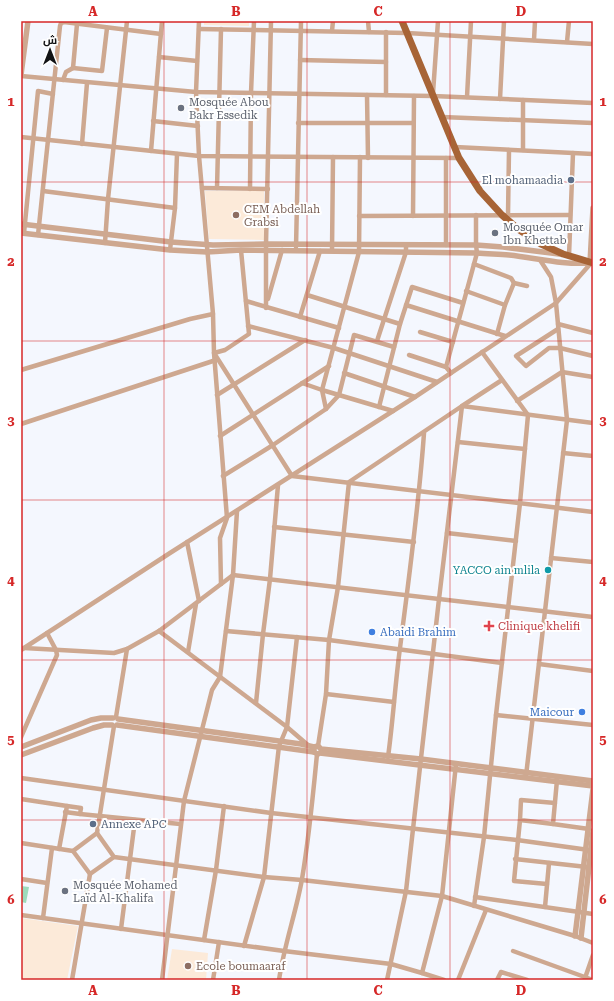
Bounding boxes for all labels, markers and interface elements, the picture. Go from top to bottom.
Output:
text: A [88,4,98,19]
text: B [231,4,241,19]
text: C [373,4,383,19]
text: D [516,4,526,19]
north arrow [30,30,70,70]
text: ش [43,34,57,47]
text: 1 [7,94,15,109]
text: 1 [599,94,607,109]
place label: Mosquée Abou Bakr Essedik [189,96,269,122]
marker: Mosquée Abou Bakr Essedik [176,103,186,113]
place label: El mohamaadia [482,174,563,187]
marker: El mohamaadia [566,175,576,185]
place label: CEM Abdellah Grabsi [244,203,320,229]
marker: CEM Abdellah Grabsi [231,210,241,220]
place label: Mosquée Omar Ibn Khettab [503,221,584,247]
marker: Mosquée Omar Ibn Khettab [490,228,500,238]
text: 2 [7,254,15,269]
text: 2 [599,254,607,269]
text: 3 [7,413,15,428]
text: 3 [599,413,607,428]
place label: YACCO ain mlila [453,564,540,577]
marker: YACCO ain mlila [543,565,553,575]
text: 4 [7,573,15,588]
text: 4 [599,573,607,588]
marker: Clinique khelifi [483,620,495,632]
place label: Clinique khelifi [498,620,581,633]
place label: Abaidi Brahim [380,626,456,639]
marker: Abaidi Brahim [367,627,377,637]
place label: Maicour [530,706,574,719]
marker: Maicour [577,707,587,717]
text: 5 [7,732,15,747]
text: 5 [599,732,607,747]
place label: Annexe APC [101,818,167,831]
marker: Annexe APC [88,819,98,829]
place label: Mosquée Mohamed Laïd Al-Khalifa [73,879,177,905]
marker: Mosquée Mohamed Laïd Al-Khalifa [60,886,70,896]
text: 6 [7,892,15,907]
text: 6 [599,892,607,907]
place label: Ecole boumaaraf [196,960,286,973]
marker: Ecole boumaaraf [183,961,193,971]
text: A [88,983,98,998]
text: B [231,983,241,998]
text: C [373,983,383,998]
text: D [516,983,526,998]

